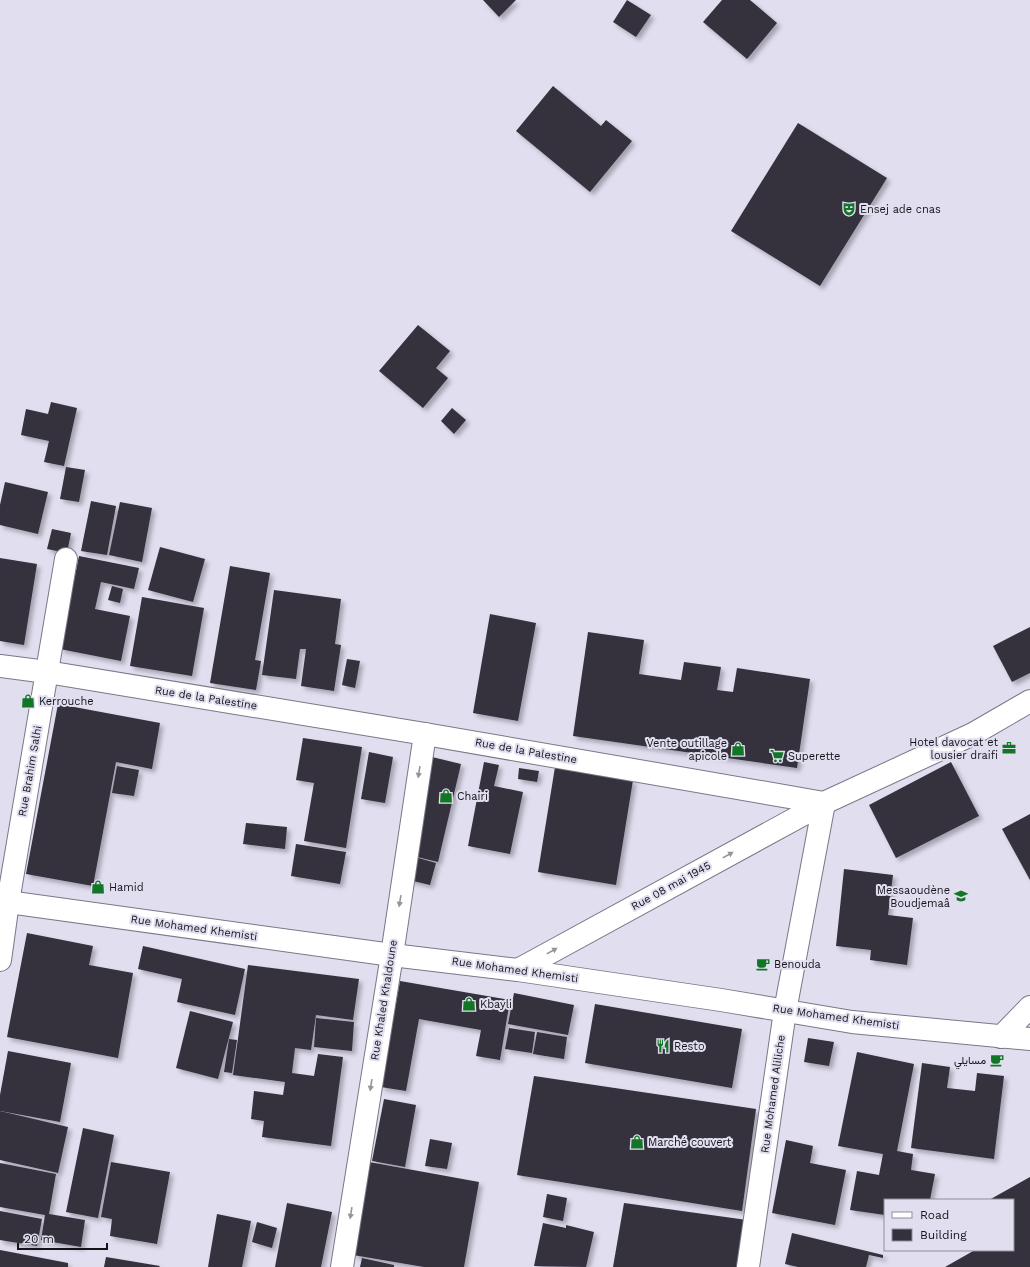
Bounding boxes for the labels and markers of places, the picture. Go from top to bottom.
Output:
theatre icon: Ensej ade cnas [841,201,857,217]
place label: Ensej ade cnas [860,203,941,216]
shop icon: Kerrouche [20,693,36,709]
place label: Kerrouche [39,695,94,708]
place label: Hotel davocat et lousier draifi [909,736,998,762]
place label: Vente outillage apicole [647,737,727,763]
office icon: Hotel davocat et lousier draifi [1001,740,1017,756]
shop icon: Vente outillage apicole [730,741,746,757]
supermarket icon: Superette [769,748,785,764]
place label: Superette [788,750,840,763]
shop icon: Chairi [438,788,454,804]
place label: Chairi [457,790,488,803]
shop icon: Hamid [90,879,106,895]
place label: Hamid [109,881,144,894]
place label: Messaoudène Boudjemaâ [877,884,950,910]
school or university icon: Messaoudène Boudjemaâ [953,888,969,904]
cafe icon: Benouda [755,956,771,972]
place label: Benouda [774,958,821,971]
shop icon: Kbayli [461,996,477,1012]
place label: Kbayli [480,998,512,1011]
restaurant icon: Resto [655,1038,671,1054]
place label: Resto [674,1040,704,1053]
cafe icon: مسايلي [989,1052,1005,1068]
place label: مسايلي [954,1054,986,1070]
shop icon: Marché couvert [629,1134,645,1150]
place label: Marché couvert [648,1136,732,1149]

